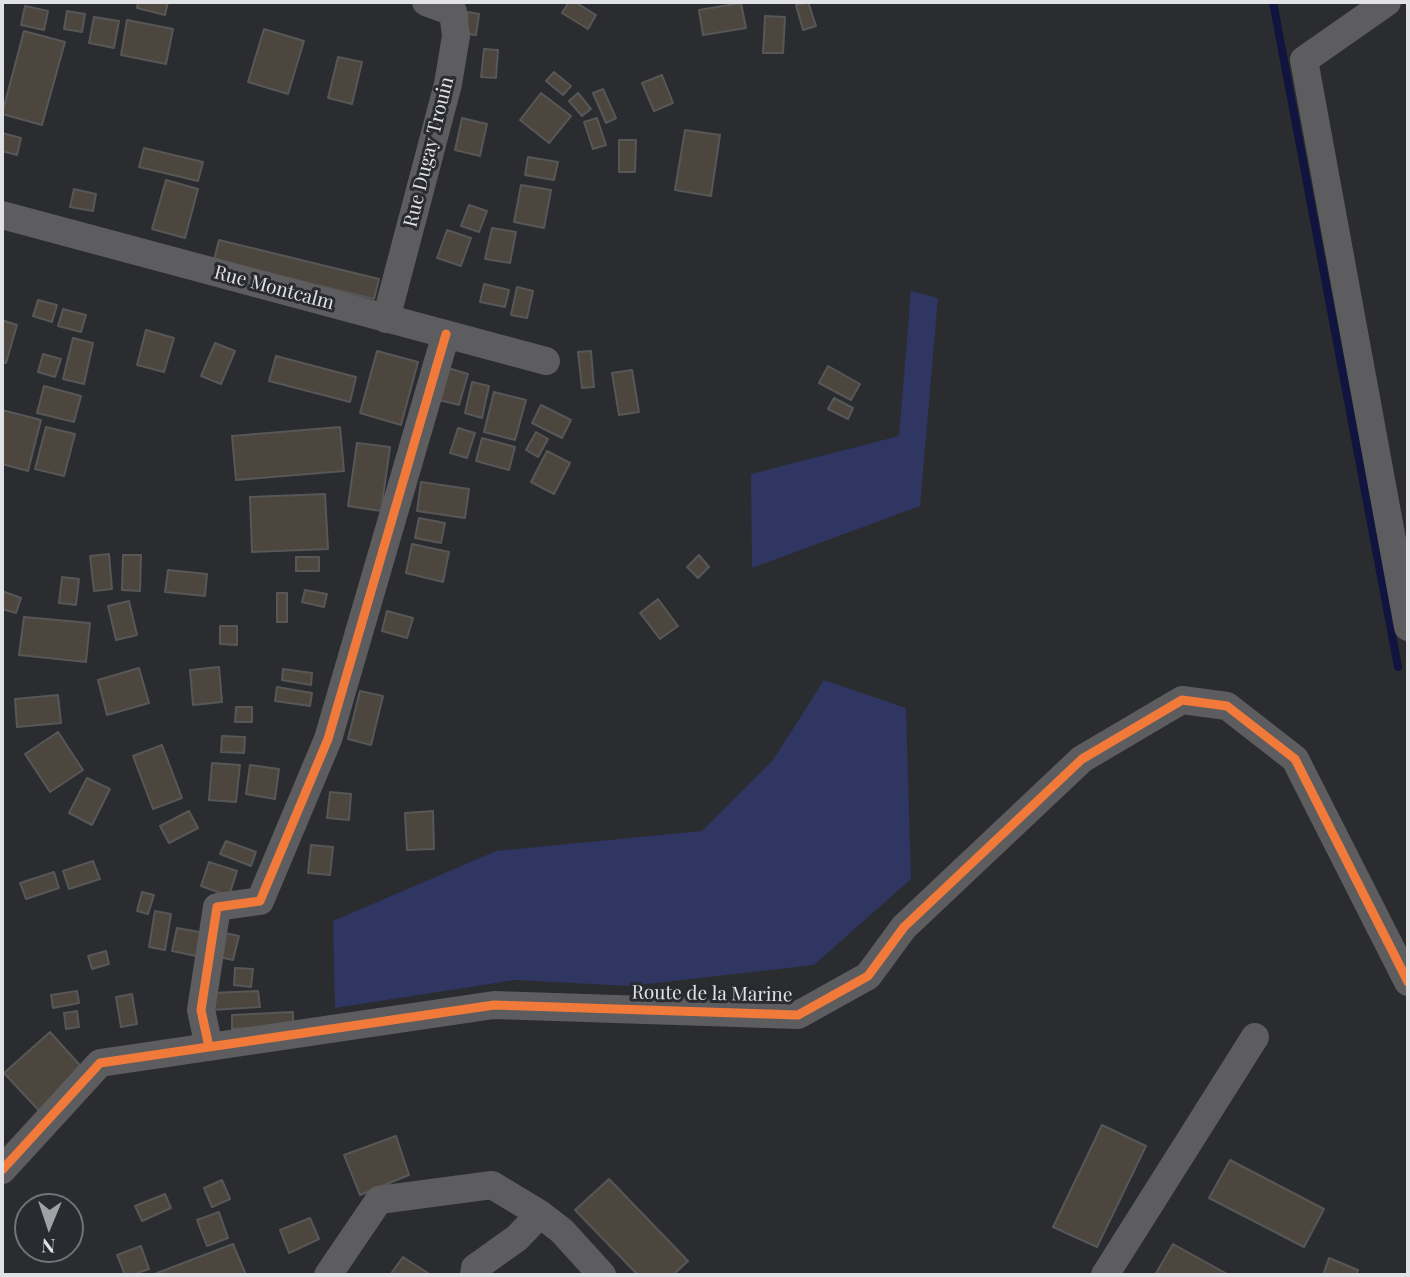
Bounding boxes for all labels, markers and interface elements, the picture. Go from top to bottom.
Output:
street label: Rue Dugay Trouin [399,74,459,230]
street label: Rue Montcalm [211,261,337,315]
street label: Route de la Marine [631,981,793,1007]
north arrow [14,1193,84,1263]
text: N [41,1234,56,1260]

